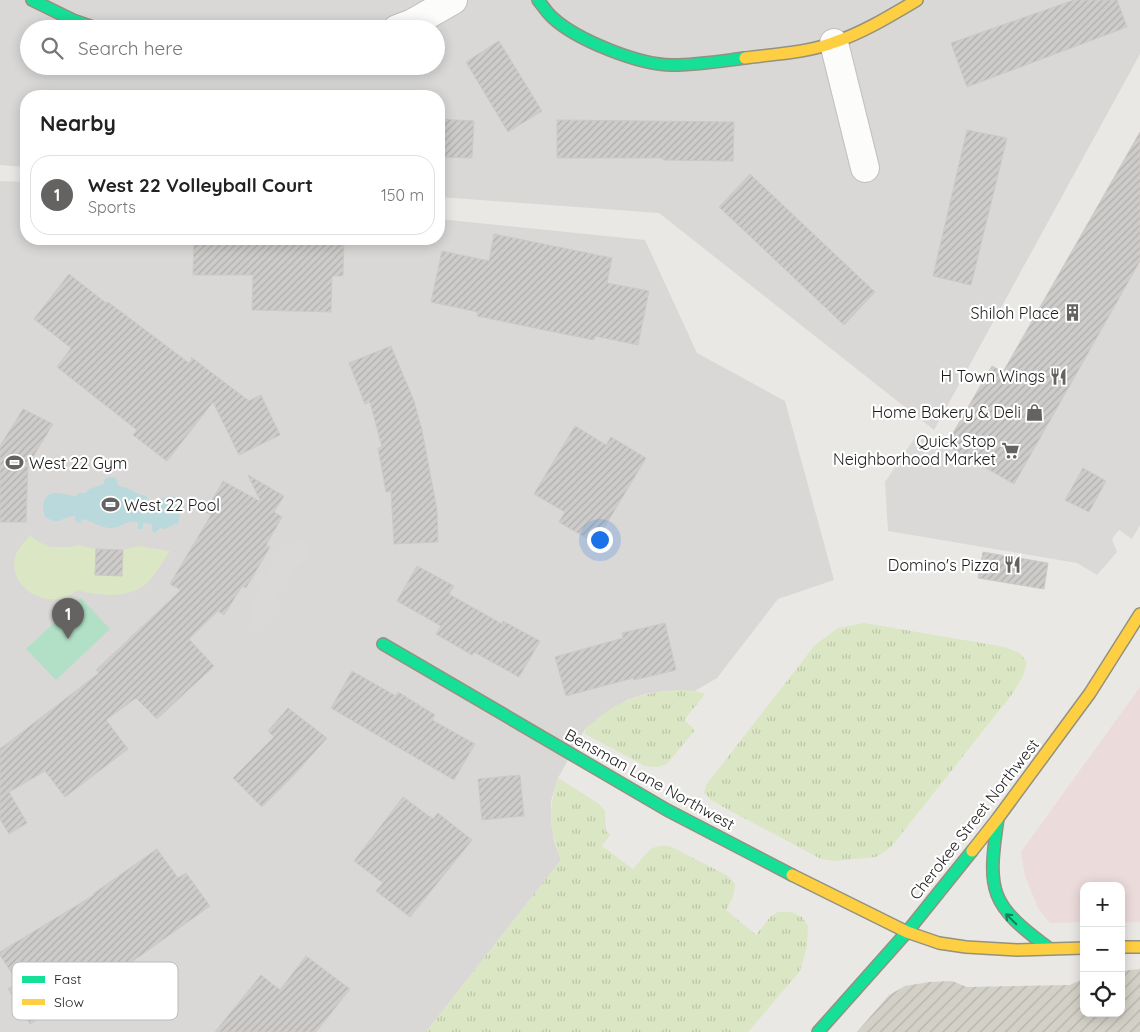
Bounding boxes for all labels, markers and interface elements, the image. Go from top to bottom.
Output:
search box [20,20,445,75]
icon: search [38,34,66,62]
text: Search here [78,36,183,60]
text: Nearby [40,110,116,136]
text: West 22 Volleyball Court [88,173,313,197]
text: 1 [54,185,60,205]
text: 150 m [381,185,424,205]
text: Sports [88,197,136,217]
place label: Shiloh Place [971,303,1059,323]
building icon: Shiloh Place [1063,303,1083,323]
place label: H Town Wings [941,366,1045,386]
restaurant icon: H Town Wings [1049,366,1069,386]
place label: Home Bakery & Deli [872,402,1021,422]
shop icon: Home Bakery & Deli [1025,402,1045,422]
place label: Quick Stop Neighborhood Market [833,431,996,469]
supermarket icon: Quick Stop Neighborhood Market [1000,440,1020,460]
sports icon: West 22 Gym [5,453,25,473]
place label: West 22 Gym [29,453,127,473]
sports icon: West 22 Pool [100,495,120,515]
place label: West 22 Pool [124,495,220,515]
your location [587,527,613,553]
place label: Domino's Pizza [888,555,999,575]
restaurant icon: Domino's Pizza [1003,555,1023,575]
pin: 1 [52,598,84,639]
street label: Bensman Lane Northwest [562,724,738,834]
street label: Cherokee Street Northwest [905,735,1043,903]
map controls [1080,882,1125,1017]
button: + [1080,882,1125,927]
one-way arrow [1006,914,1018,926]
button: − [1080,927,1125,972]
legend [12,962,178,1020]
text: Fast [54,970,82,988]
button: locate [1080,972,1125,1017]
text: Slow [54,993,84,1011]

